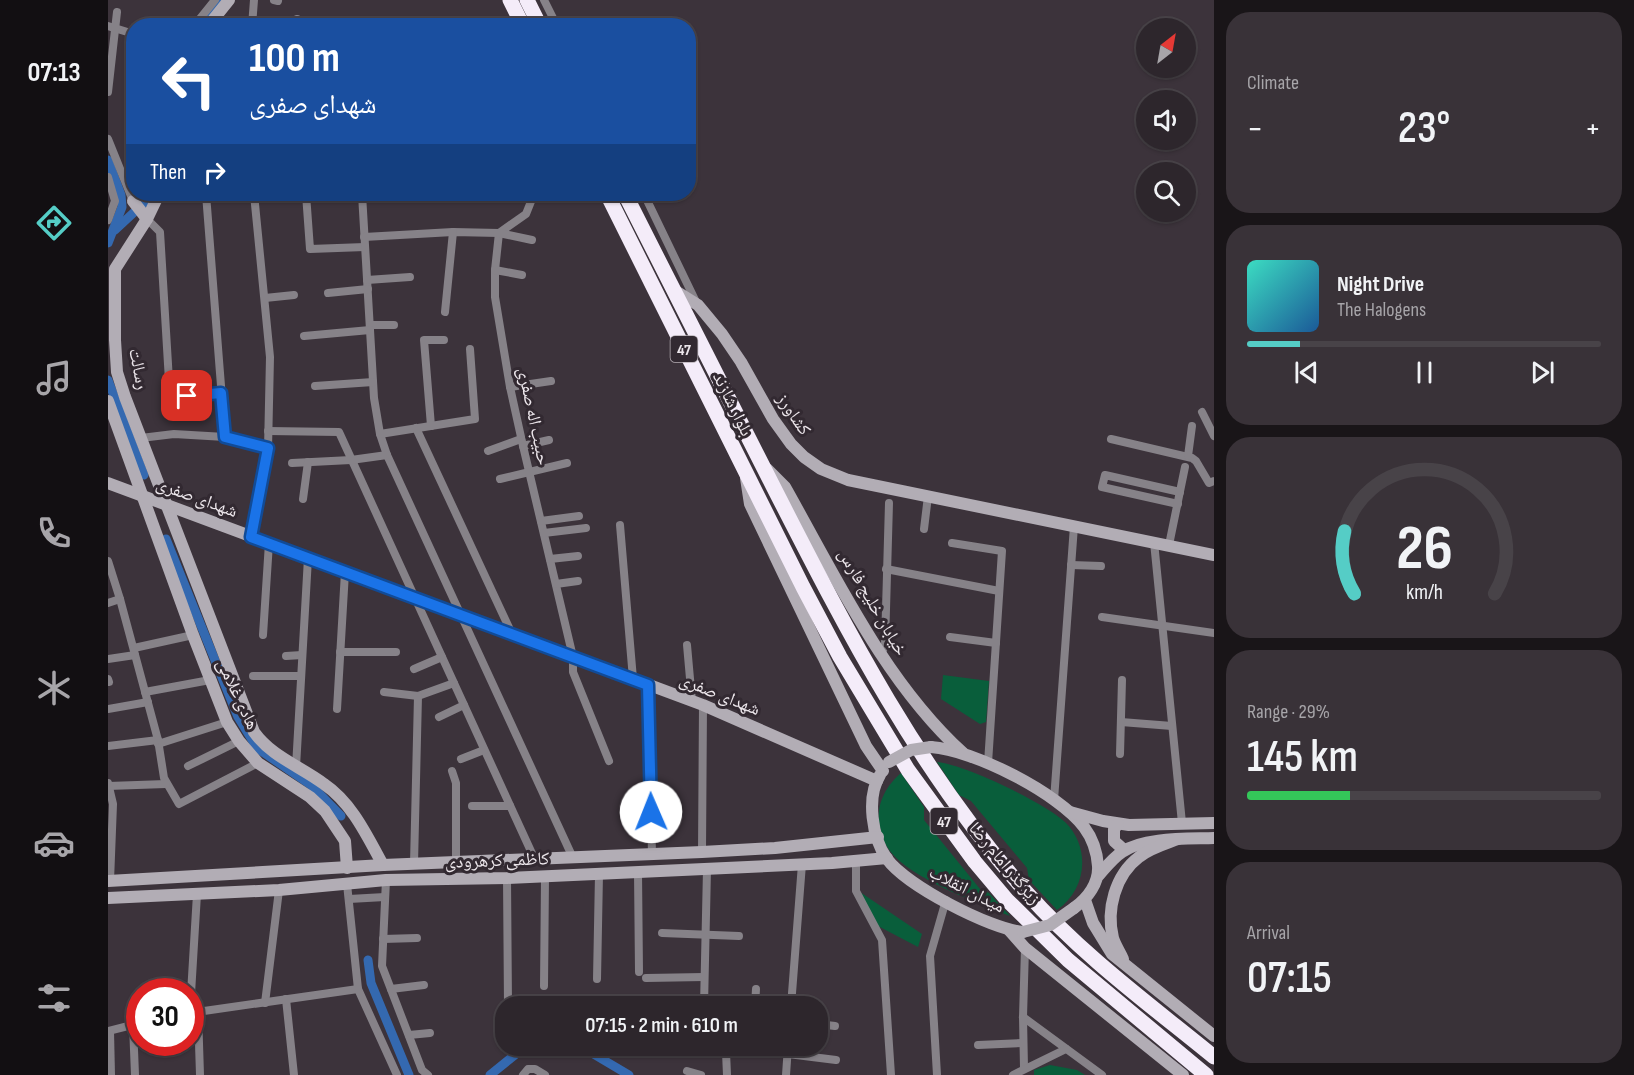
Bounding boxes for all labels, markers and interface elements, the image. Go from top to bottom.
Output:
north arrow [1136,18,1196,78]
map controls [1136,18,1196,222]
text: 100 m [249,33,340,84]
icon: left [150,42,228,120]
text: 07:13 [27,57,81,89]
text: Climate [1247,71,1299,95]
text: شهدای صفری [249,89,377,121]
button: sound [1136,90,1196,150]
text: 23° [1398,101,1450,156]
text: − [1247,109,1263,149]
text: + [1585,109,1601,149]
icon: right [198,156,231,189]
text: Then [150,159,186,186]
button: search [1136,162,1196,222]
icon: directions [33,202,75,244]
text: Night Drive [1337,271,1424,298]
text: The Halogens [1337,298,1426,322]
road number: 47 [670,336,698,362]
street label: رسالت [124,347,153,392]
icon: previous [1290,356,1323,389]
icon: pause [1408,356,1441,389]
icon: next [1526,356,1559,389]
icon: music [33,357,75,399]
street label: حبیب اله صفری [513,365,554,467]
street label: بلوار شازند [708,369,757,440]
pin [161,370,212,421]
icon: arrive [170,379,203,412]
street label: کشاورز [771,388,816,440]
street label: شهدای صفری [153,473,240,522]
icon: phone [33,512,75,554]
text: 26 [1396,513,1452,588]
street label: خیابان خلیج فارس [833,545,912,660]
text: km/h [1405,581,1443,606]
street label: هادی غلامی [212,655,263,733]
icon: climate [33,667,75,709]
street label: شهدای صفری [676,669,763,720]
text: Range · 29% [1247,700,1330,724]
text: 145 km [1247,730,1358,785]
position arrow [619,780,683,844]
road number: 47 [930,808,958,834]
street label: زیرگذر امام رضا [963,818,1045,909]
icon: car [33,822,75,864]
street label: کاظمی کرهرودی [444,848,550,873]
street label: میدان انقلاب [925,861,1008,917]
text: Arrival [1247,921,1290,945]
text: 07:15 [1247,951,1332,1006]
icon: filters [33,977,75,1019]
speed limit sign: 30 [126,978,204,1056]
text: 07:15 · 2 min · 610 m [585,1012,738,1039]

